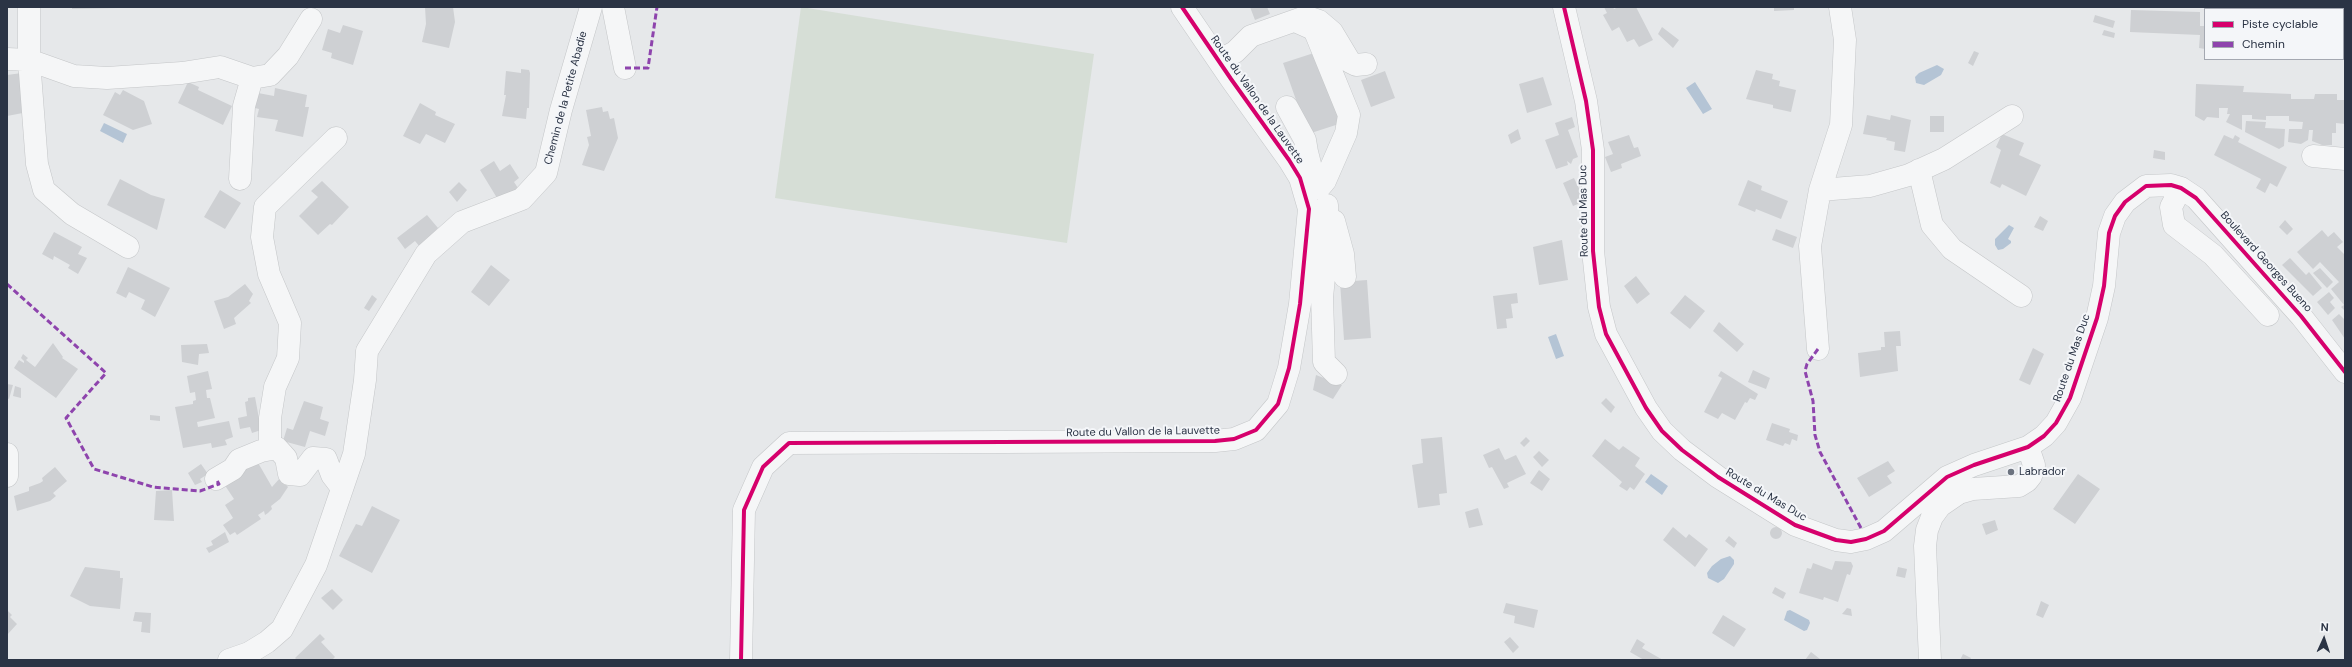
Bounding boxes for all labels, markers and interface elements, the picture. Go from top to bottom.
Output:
legend [2204,8,2344,60]
text: Piste cyclable [2242,16,2318,32]
street label: Chemin de la Petite Abadie [542,30,590,166]
street label: Route du Vallon de la Lauvette [1208,33,1306,167]
text: Chemin [2242,36,2285,52]
street label: Route du Mas Duc [1577,165,1591,257]
street label: Boulevard Georges Bueno [2217,209,2315,315]
street label: Route du Mas Duc [2051,312,2093,404]
street label: Route du Vallon de la Lauvette [1066,424,1220,440]
place label: Labrador [2019,465,2065,479]
street label: Route du Mas Duc [1723,466,1809,524]
marker: Labrador [2006,467,2016,477]
north arrow [2304,619,2344,659]
text: N [2320,620,2329,634]

